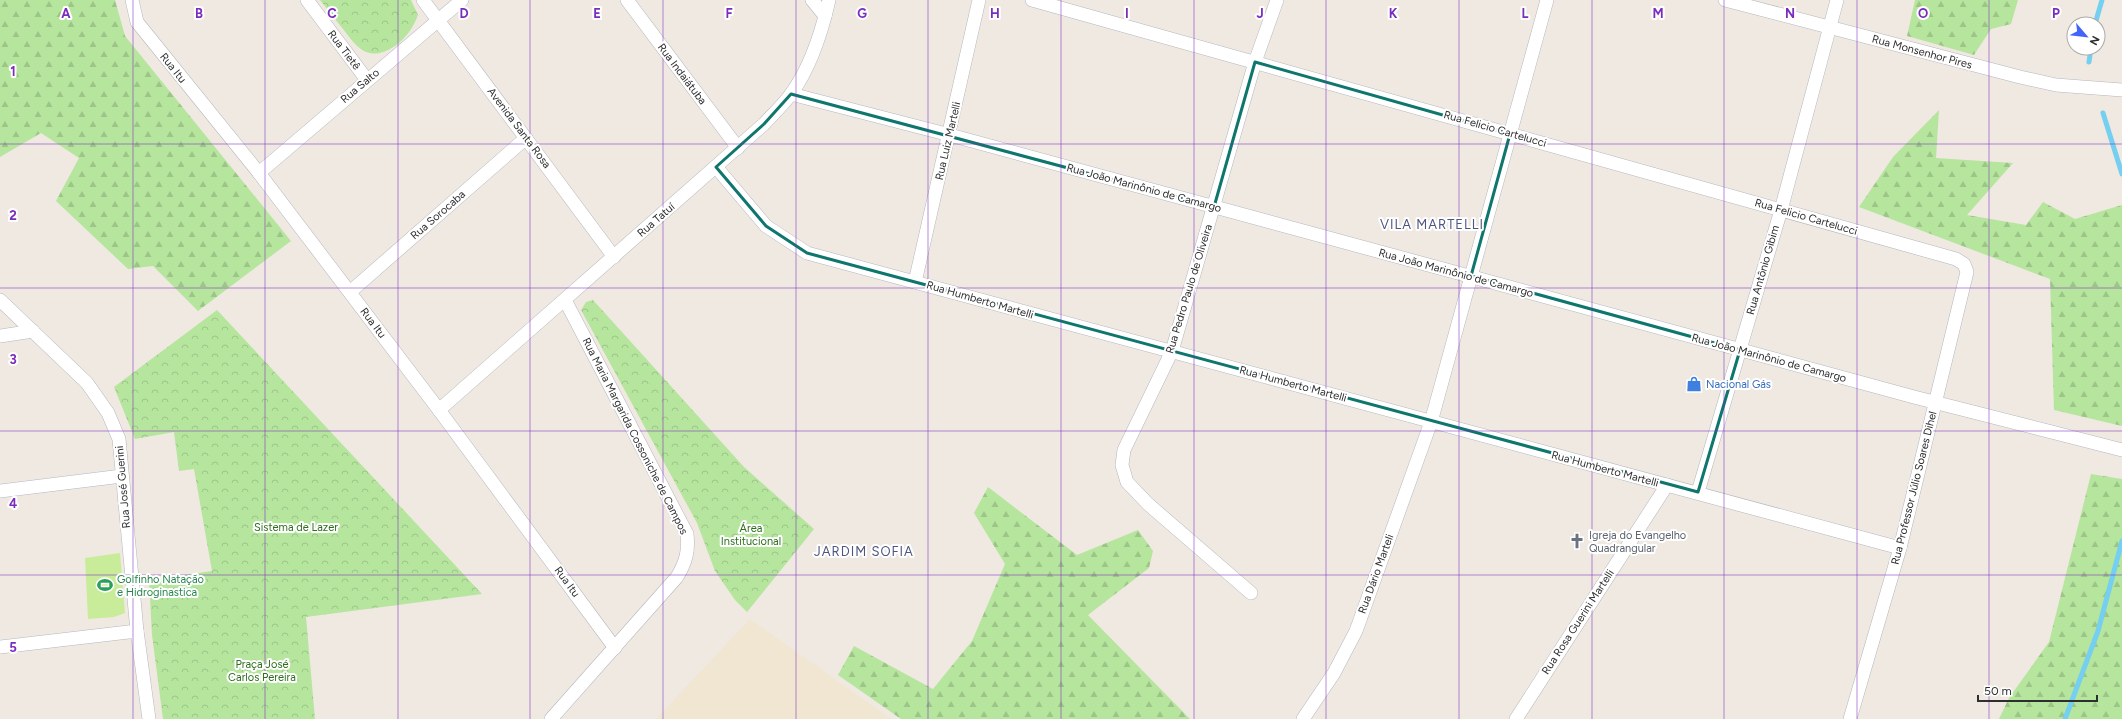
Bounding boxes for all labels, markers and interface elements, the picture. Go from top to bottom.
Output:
text: A [61,6,71,21]
text: B [195,6,203,21]
text: C [327,6,337,21]
text: D [459,6,469,21]
text: E [593,6,601,21]
text: F [725,6,733,21]
text: G [857,6,867,21]
text: H [990,6,1000,21]
text: I [1125,6,1129,21]
text: J [1256,6,1264,21]
text: K [1389,6,1398,21]
text: L [1522,6,1529,21]
text: M [1652,6,1664,21]
text: N [1785,6,1795,21]
text: O [1918,6,1928,21]
text: P [2052,6,2060,21]
north arrow [2066,16,2106,56]
street label: Rua Tietê [325,28,363,72]
street label: Rua Monsenhor Pires [1870,32,1974,72]
text: N [2087,34,2102,47]
street label: Rua Indaiátuba [655,41,709,107]
street label: Rua Itu [157,50,189,86]
text: 1 [10,64,16,79]
street label: Rua Salto [338,66,382,106]
street label: Avenida Santa Rosa [485,85,553,171]
street label: Rua Luiz Martelli [933,101,963,181]
street label: Rua Felicio Cartelucci [1442,108,1548,150]
street label: Rua João Marinônio de Camargo [1065,161,1223,215]
street label: Rua Sorocaba [408,188,468,242]
street label: Rua Felicio Cartelucci [1753,196,1859,238]
street label: Rua Tatuí [635,200,678,240]
text: 2 [9,208,17,223]
district label: VILA MARTELLI [1380,217,1484,232]
street label: Rua Pedro Paulo de Oliveira [1163,223,1215,355]
street label: Rua Antônio Gibim [1744,224,1782,316]
street label: Rua João Marinônio de Camargo [1377,246,1535,300]
street label: Rua Humberto Martelli [925,278,1035,322]
street label: Rua Itu [357,305,389,341]
street label: Rua João Marinônio de Camargo [1690,331,1848,385]
street label: Rua Maria Margarida Cossoniche de Campos [579,335,691,537]
text: 3 [9,352,17,367]
street label: Rua Humberto Martelli [1238,363,1348,405]
shop icon: Nacional Gás [1685,375,1703,393]
place label: Nacional Gás [1706,378,1771,391]
street label: Rua Professor Júlio Soares Dihel [1889,410,1939,566]
street label: Rua José Guerini [113,445,133,529]
street label: Rua Humberto Martelli [1550,448,1660,490]
text: 4 [9,496,17,511]
park label: Sistema de Lazer [254,521,338,534]
park label: Área Institucional [721,522,781,548]
place label: Igreja do Evangelho Quadrangular [1589,529,1686,555]
street label: Rua Dário Marteli [1356,532,1396,616]
church icon: Igreja do Evangelho Quadrangular [1568,532,1586,550]
district label: JARDIM SOFIA [814,544,914,559]
street label: Rua Itu [552,564,582,600]
street label: Rua Rosa Guerini Martelli [1539,567,1617,677]
place label: Golfinho Natação e Hidroginastica [117,573,204,599]
sports icon: Golfinho Natação e Hidroginastica [96,576,114,594]
text: 5 [9,640,17,655]
park label: Praça José Carlos Pereira [228,658,296,684]
scale bar [1978,677,2097,703]
text: 50 m [1984,684,2012,698]

